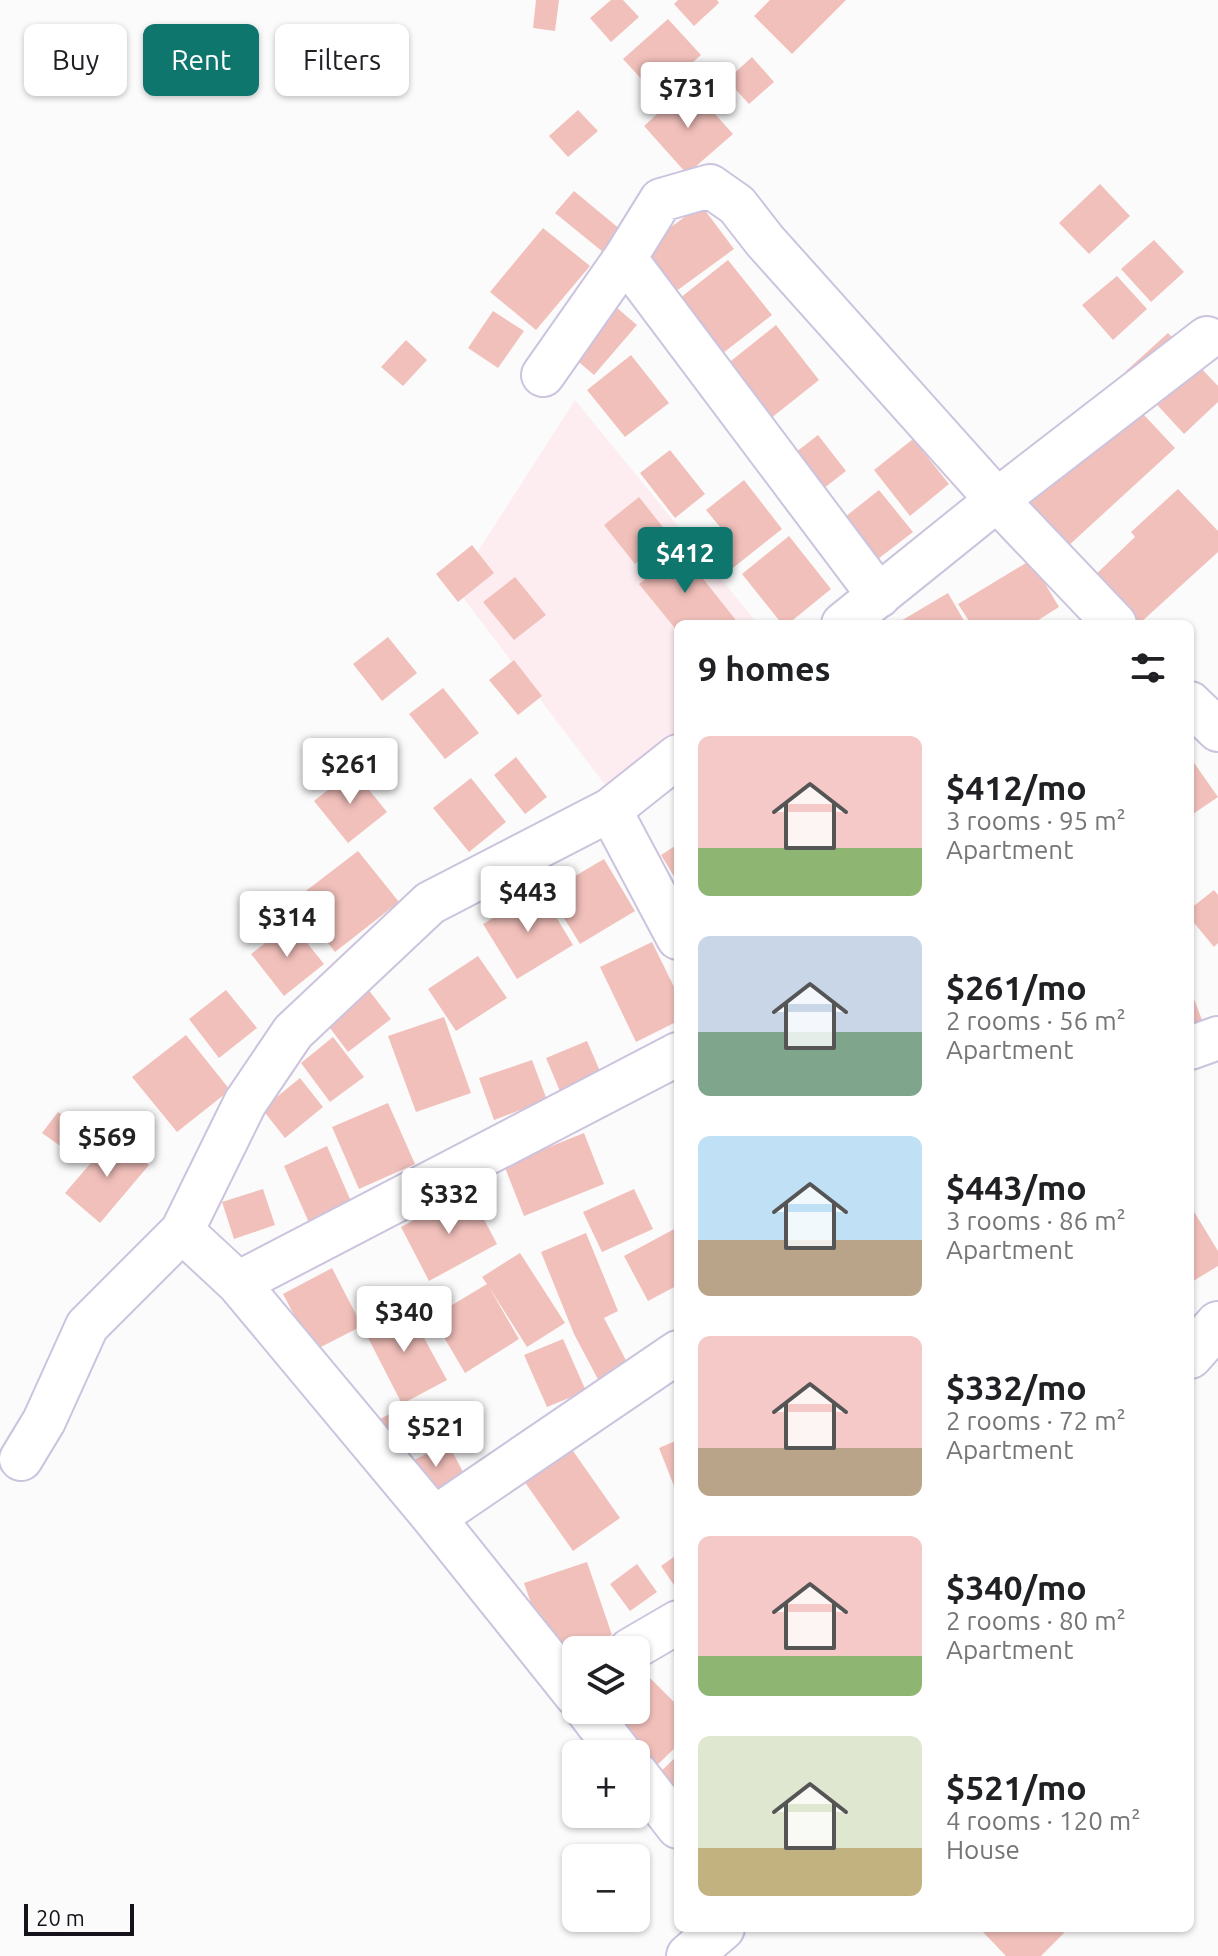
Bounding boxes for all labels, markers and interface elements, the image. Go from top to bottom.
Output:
chip: Buy [24,24,127,96]
chip: Rent [143,24,259,96]
chip: Filters [275,24,409,96]
pin: $731 [641,62,735,130]
text: $731 [659,73,717,102]
pin: $412 [638,527,732,595]
text: $412 [656,538,714,567]
icon: filters [1126,646,1170,690]
text: 9 homes [698,649,831,687]
pin: $261 [303,738,397,806]
text: $261 [321,749,379,778]
icon: home [762,768,858,864]
text: $412/mo [946,768,1087,806]
text: 3 rooms · 95 m² [946,806,1126,835]
text: Apartment [946,835,1073,864]
pin: $443 [481,866,575,934]
text: $443 [499,877,557,906]
pin: $314 [240,891,334,959]
text: $314 [258,902,316,931]
icon: home [762,968,858,1064]
text: $261/mo [946,968,1087,1006]
text: 2 rooms · 56 m² [946,1006,1126,1035]
text: Apartment [946,1035,1073,1064]
pin: $569 [60,1111,154,1179]
text: $569 [78,1122,136,1151]
pin: $332 [402,1168,496,1236]
icon: home [762,1168,858,1264]
text: $443/mo [946,1168,1087,1206]
text: $332 [420,1179,478,1208]
text: 3 rooms · 86 m² [946,1206,1126,1235]
text: Apartment [946,1235,1073,1264]
pin: $340 [357,1286,451,1354]
text: $340 [375,1297,433,1326]
icon: home [762,1368,858,1464]
text: $332/mo [946,1368,1087,1406]
pin: $521 [389,1401,483,1469]
text: 2 rooms · 72 m² [946,1406,1126,1435]
text: $521 [407,1412,465,1441]
text: Apartment [946,1435,1073,1464]
icon: home [762,1568,858,1664]
text: $340/mo [946,1568,1087,1606]
text: 2 rooms · 80 m² [946,1606,1126,1635]
text: Apartment [946,1635,1073,1664]
map controls [562,1636,650,1932]
button: layers [562,1636,650,1724]
button: + [562,1740,650,1828]
icon: home [762,1768,858,1864]
text: $521/mo [946,1768,1087,1806]
text: 4 rooms · 120 m² [946,1806,1141,1835]
text: House [946,1835,1020,1864]
button: − [562,1844,650,1932]
scale bar [24,1900,134,1936]
text: 20 m [36,1905,85,1930]

